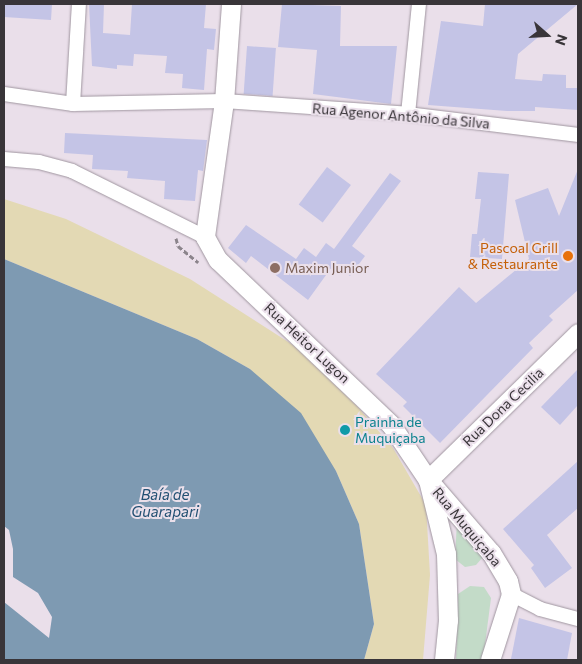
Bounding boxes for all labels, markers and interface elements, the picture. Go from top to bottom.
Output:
north arrow [522,10,572,60]
text: N [552,32,571,48]
street label: Rua Agenor Antônio da Silva [312,100,490,132]
place label: Pascoal Grill & Restaurante [468,240,558,272]
marker: Pascoal Grill & Restaurante [562,250,574,262]
place label: Maxim Junior [285,260,369,276]
marker: Maxim Junior [269,262,281,274]
street label: Rua Heitor Lugon [261,299,353,387]
street label: Rua Dona Cecilia [459,364,547,450]
place label: Prainha de Muquiçaba [355,414,426,447]
marker: Prainha de Muquiçaba [339,424,351,436]
street label: Rua Muquiçaba [429,484,505,570]
water label: Baía de Guarapari [131,485,199,520]

